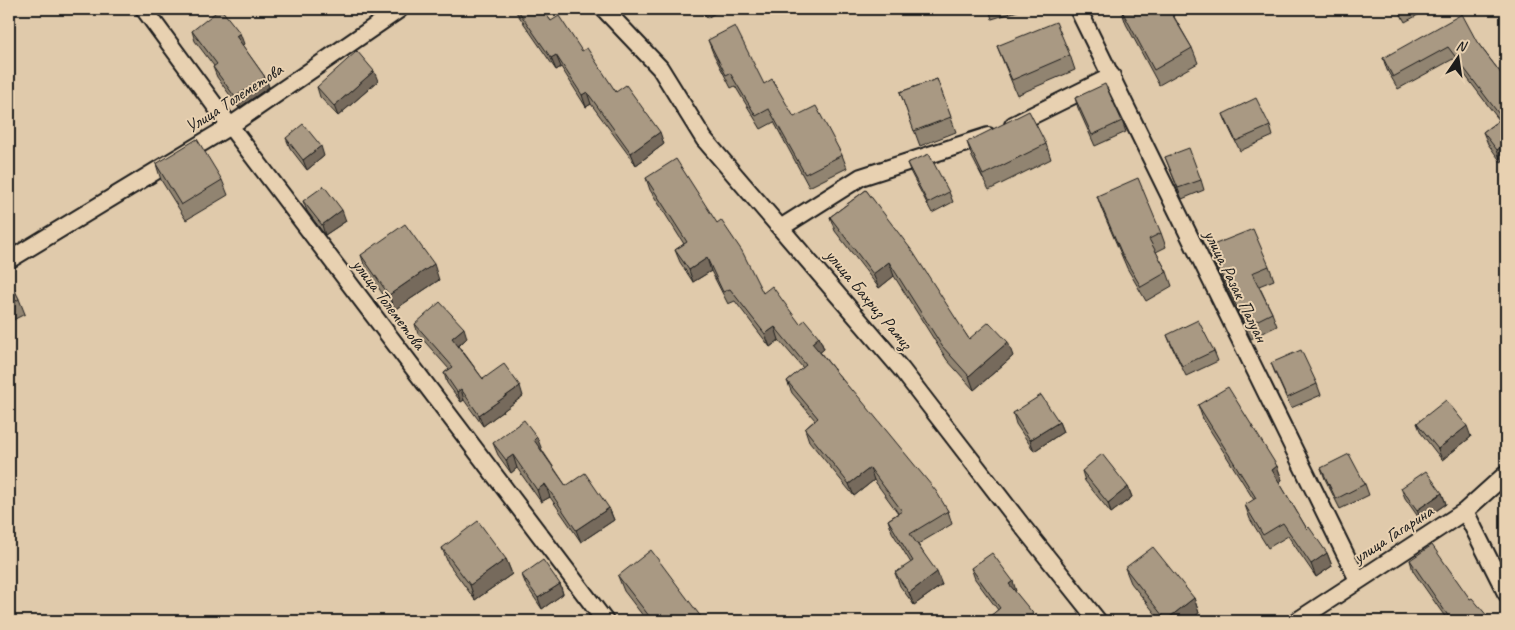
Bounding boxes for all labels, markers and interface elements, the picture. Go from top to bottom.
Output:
north arrow [1432,32,1482,82]
text: N [1455,37,1469,56]
street label: Улица Толеметова [181,58,288,138]
street label: улица Разак Палуан [1199,225,1273,347]
street label: улица Бахриз Рамиз [819,244,918,356]
street label: улица Толеметова [347,253,431,355]
street label: улица Гагарина [1348,499,1438,569]

